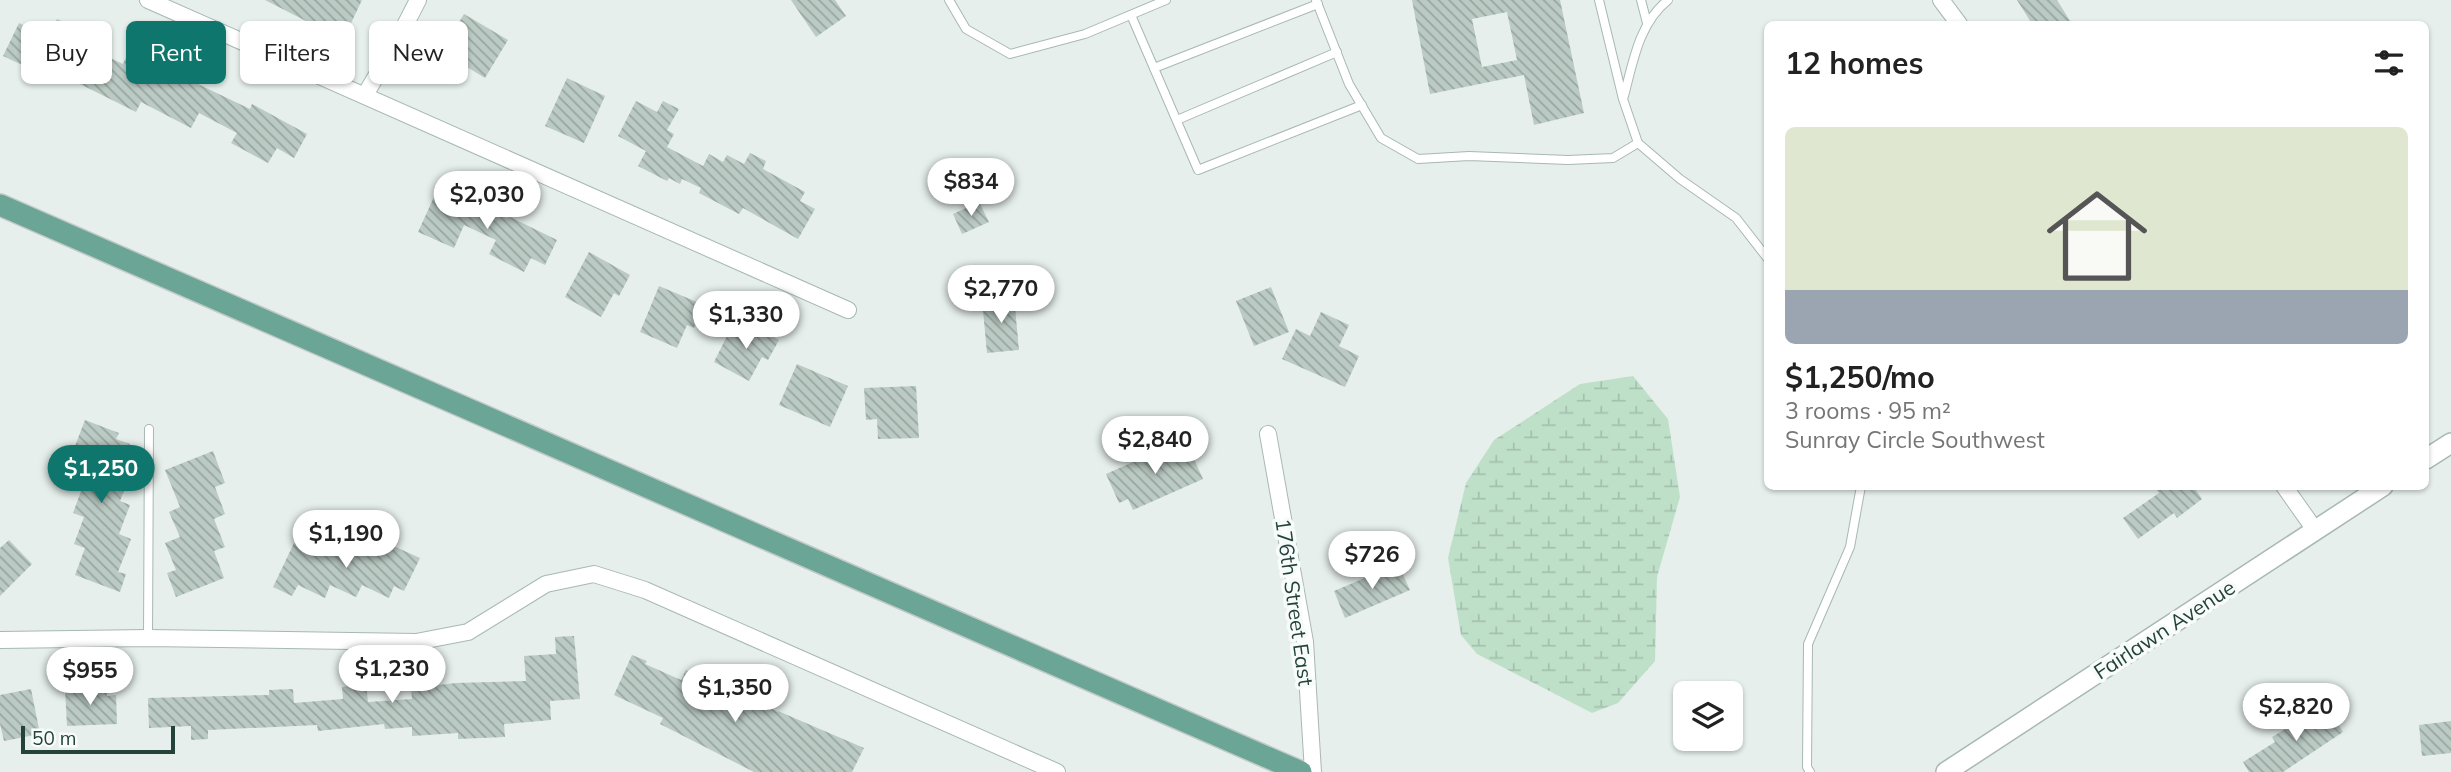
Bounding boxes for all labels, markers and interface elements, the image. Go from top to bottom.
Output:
chip: Buy [21,21,112,84]
chip: Rent [126,21,226,84]
chip: Filters [240,21,355,84]
chip: New [369,21,468,84]
text: 12 homes [1785,44,1924,82]
icon: filters [2370,44,2408,82]
pin: $834 [930,158,1012,218]
text: $834 [943,166,999,195]
pin: $2,030 [430,172,544,231]
icon: home [2034,173,2160,299]
text: $2,030 [450,179,524,208]
pin: $2,770 [944,266,1058,325]
text: $2,770 [964,273,1038,302]
pin: $1,330 [689,292,803,351]
text: $1,330 [709,299,783,328]
text: $1,250/mo [1785,358,1935,396]
text: 3 rooms · 95 m² [1785,396,1951,425]
pin: $2,840 [1098,416,1212,476]
text: $2,840 [1118,424,1192,453]
text: Sunray Circle Southwest [1785,425,2045,454]
pin: $1,250 [44,446,158,505]
text: $1,250 [64,453,138,482]
pin: $1,190 [289,510,403,570]
street label: 176th Street East [1270,517,1320,687]
text: $1,190 [309,518,383,547]
pin: $726 [1331,532,1413,591]
text: $726 [1344,539,1400,568]
street label: Fairlawn Avenue [2088,574,2240,684]
pin: $1,230 [335,646,449,705]
pin: $955 [49,648,131,707]
text: $1,230 [355,653,429,682]
text: $955 [62,655,118,684]
pin: $1,350 [678,664,792,724]
text: $1,350 [698,672,772,701]
map controls [1673,681,1743,751]
button: layers [1673,681,1743,751]
pin: $2,820 [2239,684,2353,743]
text: $2,820 [2259,691,2333,720]
scale bar [21,723,175,755]
text: 50 m [32,726,76,750]

